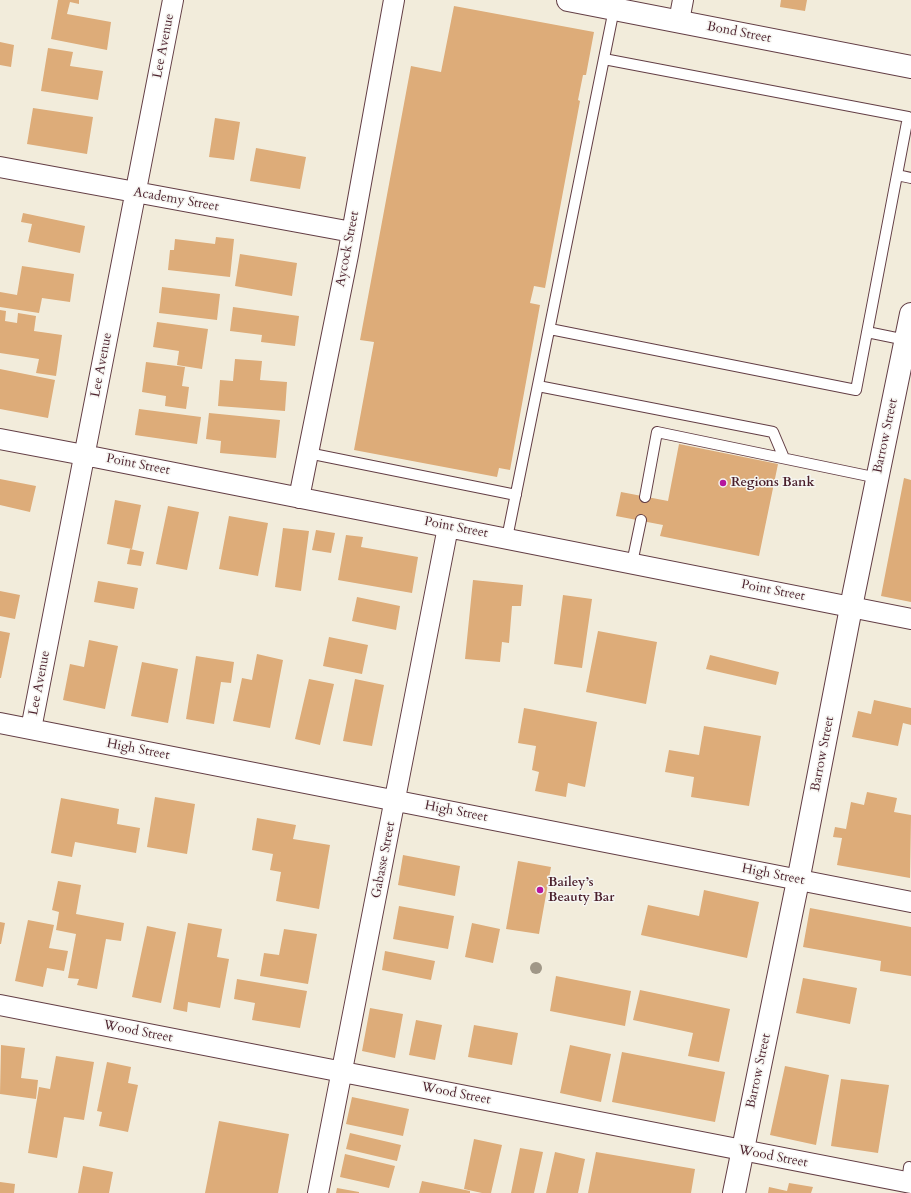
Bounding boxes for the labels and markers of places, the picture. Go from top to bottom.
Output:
place label: Regions Bank [731,475,815,491]
marker: Regions Bank [718,478,728,488]
place label: Bailey’s Beauty Bar [548,875,614,906]
marker: Bailey’s Beauty Bar [535,885,545,895]

